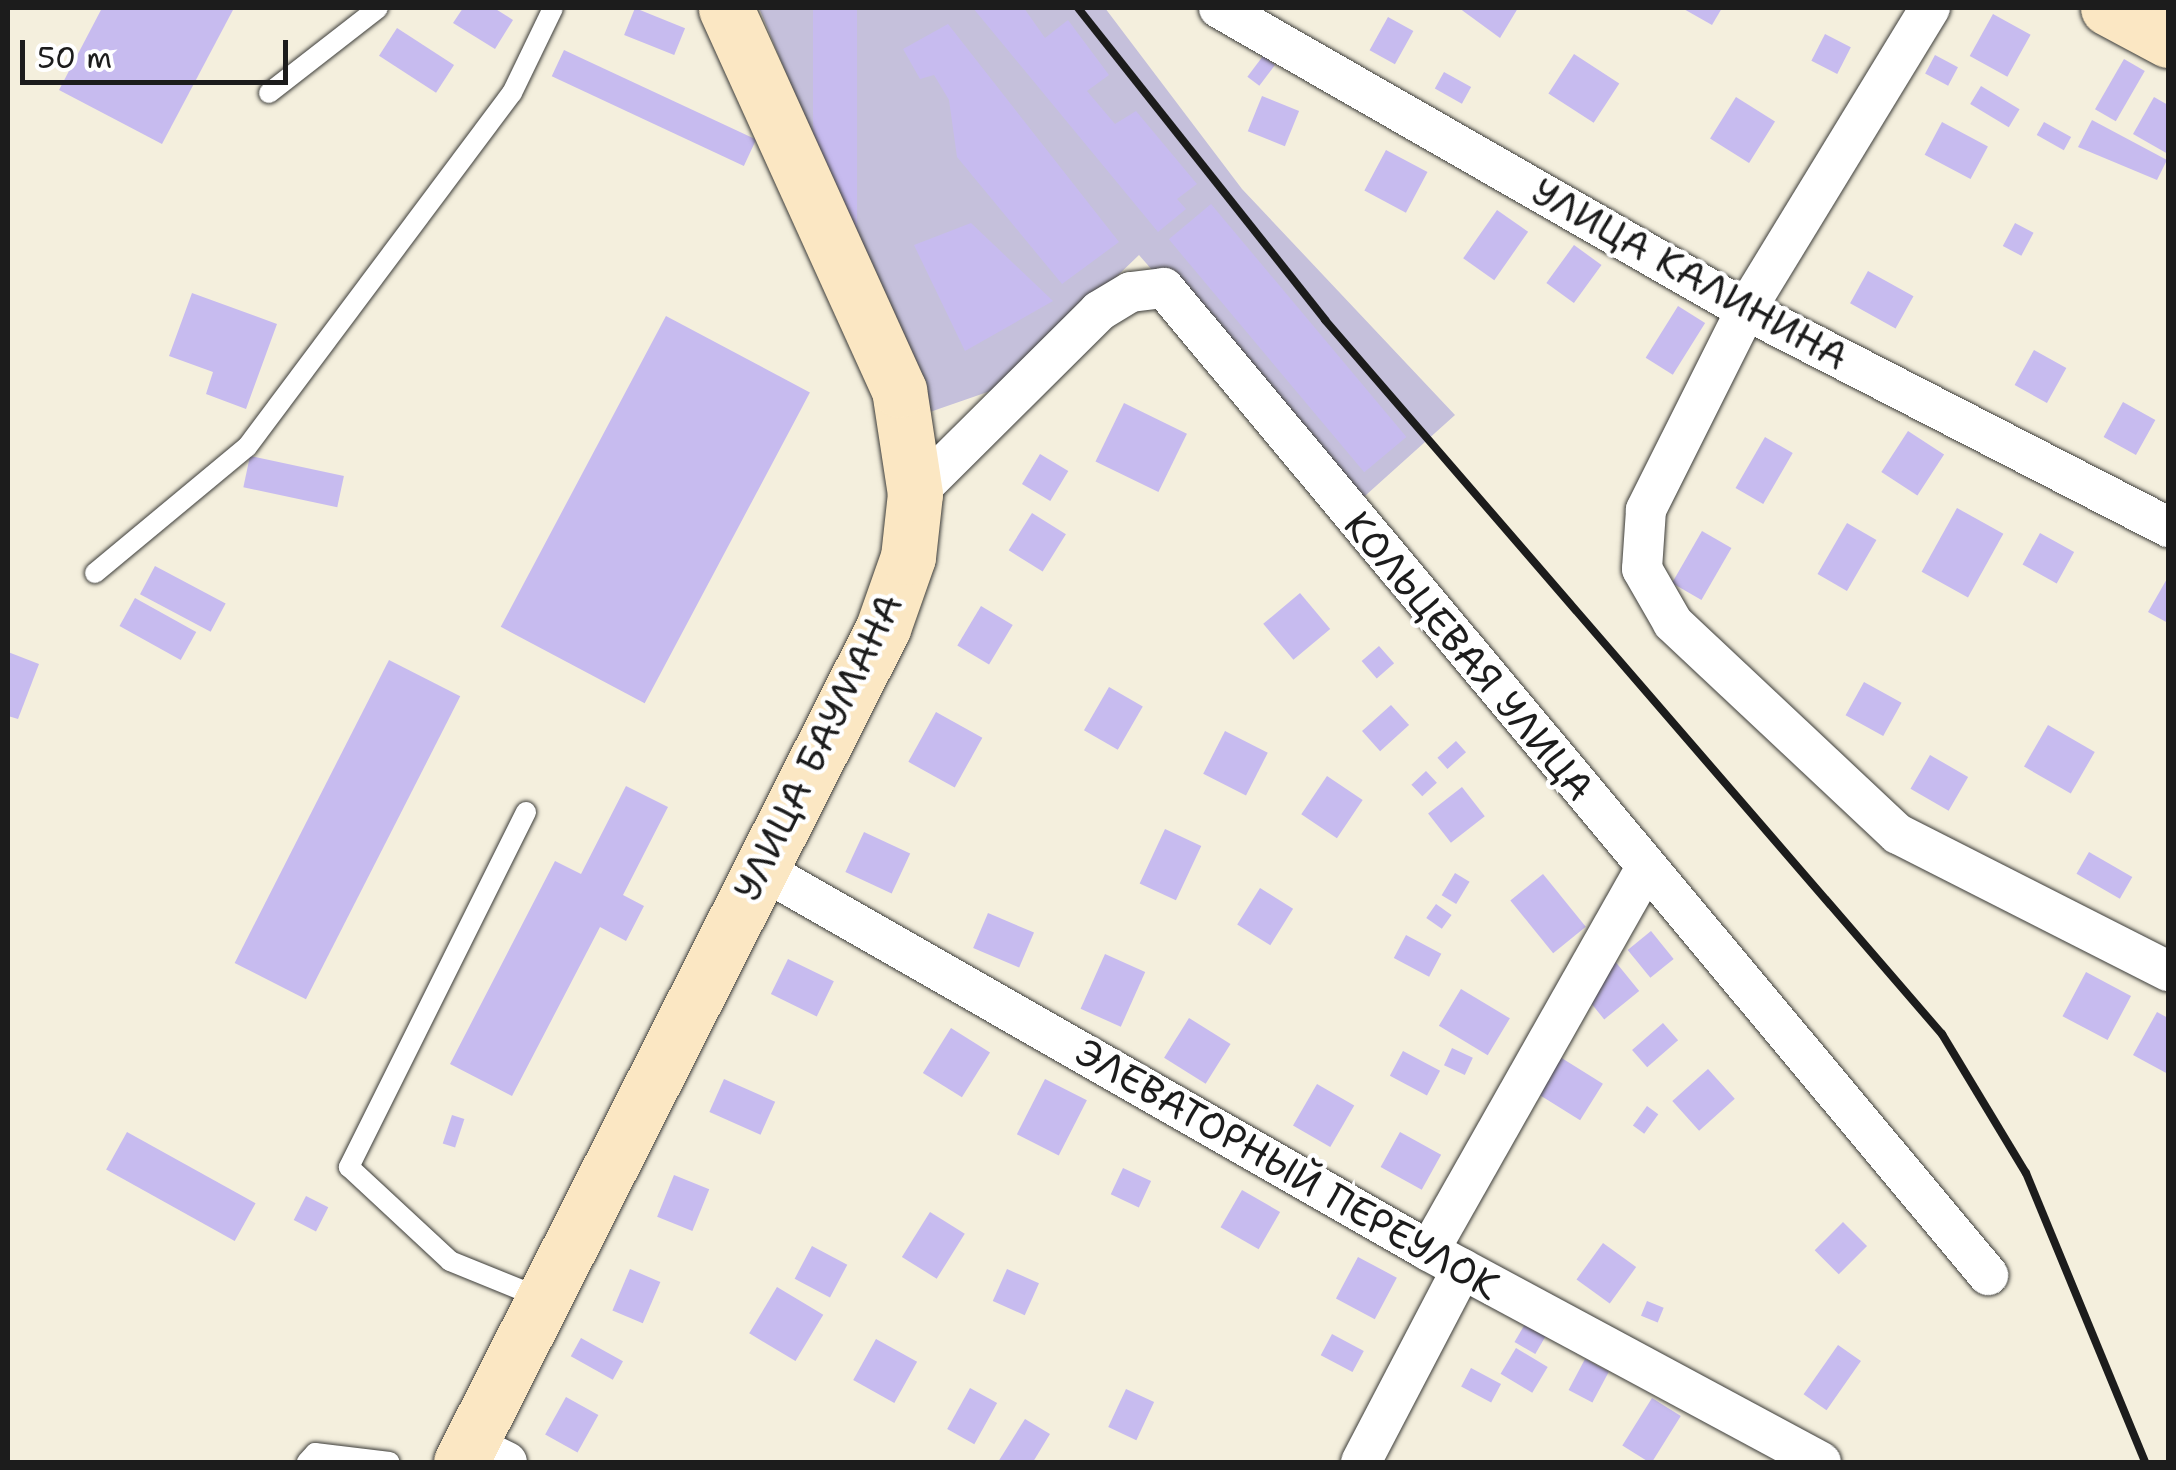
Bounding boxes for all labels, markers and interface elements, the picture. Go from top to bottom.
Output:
scale bar [25,20,292,82]
text: 50 m [37,37,112,78]
street label: УЛИЦА КАЛИНИНА [1524,168,1856,380]
street label: КОЛЬЦЕВАЯ УЛИЦА [1335,502,1603,810]
street label: УЛИЦА БАУМАНА [724,586,912,908]
street label: ЭЛЕВАТОРНЫЙ ПЕРЕУЛОК [1068,1029,1508,1309]

